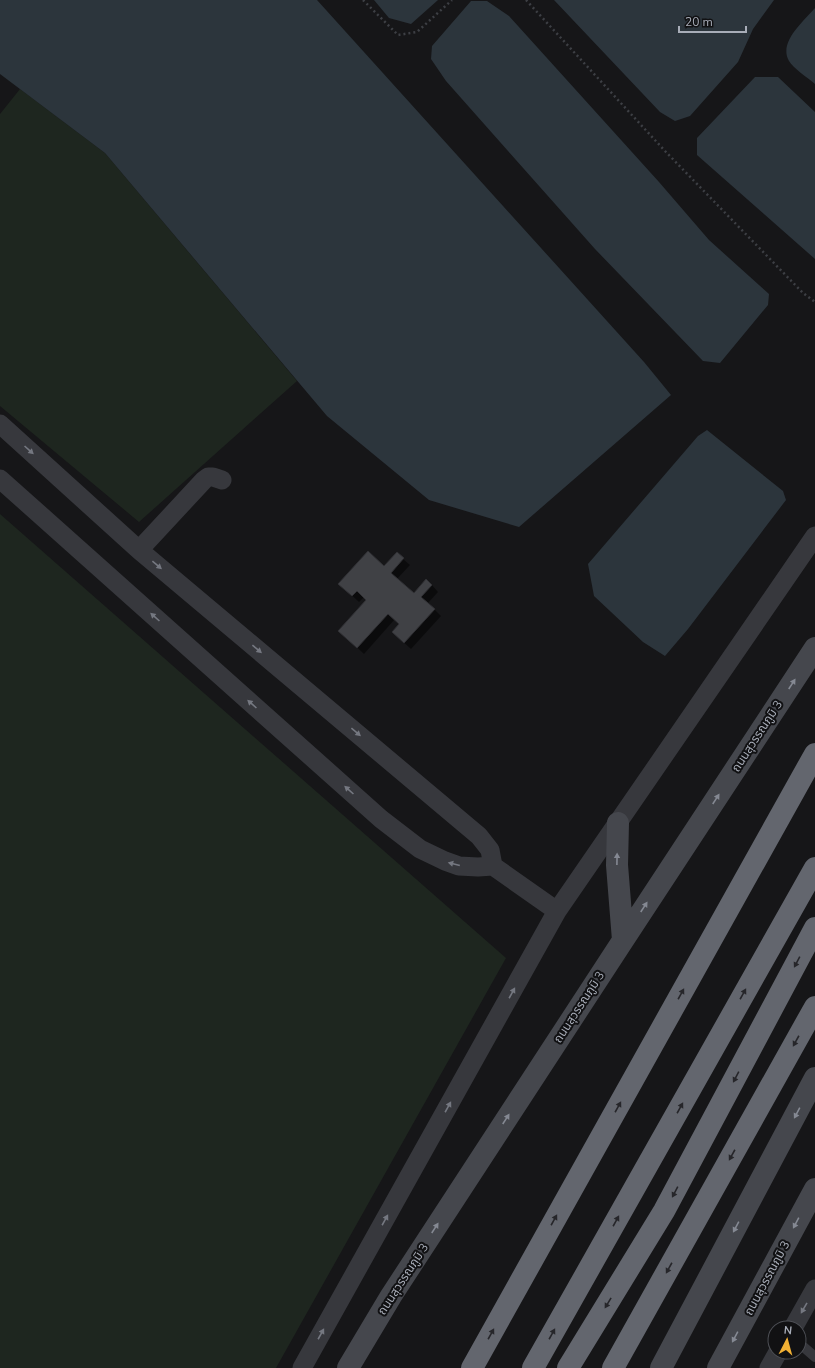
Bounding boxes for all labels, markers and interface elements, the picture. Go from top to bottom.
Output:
scale bar [679,8,746,34]
text: 20 m [685,14,713,30]
one-way arrow [24,446,34,455]
one-way arrow [152,560,163,569]
one-way arrow [150,612,160,622]
one-way arrow [251,644,262,653]
one-way arrow [788,679,796,689]
street label: ถนนสุวรรณภูมิ 3 [728,697,786,775]
one-way arrow [247,699,257,708]
one-way arrow [351,728,362,737]
one-way arrow [344,786,354,795]
one-way arrow [712,794,720,804]
one-way arrow [614,852,620,865]
one-way arrow [448,861,460,867]
one-way arrow [640,902,648,913]
one-way arrow [793,956,800,968]
street label: ถนนสุวรรณภูมิ 3 [550,968,608,1046]
one-way arrow [508,988,515,999]
one-way arrow [678,988,685,999]
one-way arrow [740,989,747,1000]
one-way arrow [792,1036,799,1047]
one-way arrow [732,1071,739,1083]
one-way arrow [445,1101,452,1113]
one-way arrow [614,1101,621,1113]
one-way arrow [676,1102,683,1114]
one-way arrow [793,1107,800,1118]
one-way arrow [503,1113,510,1125]
one-way arrow [729,1149,736,1161]
one-way arrow [671,1186,678,1197]
one-way arrow [381,1215,388,1226]
one-way arrow [551,1215,558,1226]
one-way arrow [612,1215,619,1227]
one-way arrow [793,1217,800,1229]
one-way arrow [432,1222,439,1234]
one-way arrow [732,1222,739,1233]
street label: ถนนสุวรรณภูมิ 3 [741,1238,793,1318]
street label: ถนนสุวรรณภูมิ 3 [374,1240,432,1318]
one-way arrow [665,1262,672,1274]
one-way arrow [604,1298,612,1308]
one-way arrow [800,1303,807,1314]
north arrow [767,1320,807,1360]
text: N [783,1323,793,1338]
one-way arrow [318,1328,325,1340]
one-way arrow [487,1328,494,1340]
one-way arrow [548,1328,555,1340]
one-way arrow [731,1331,738,1343]

